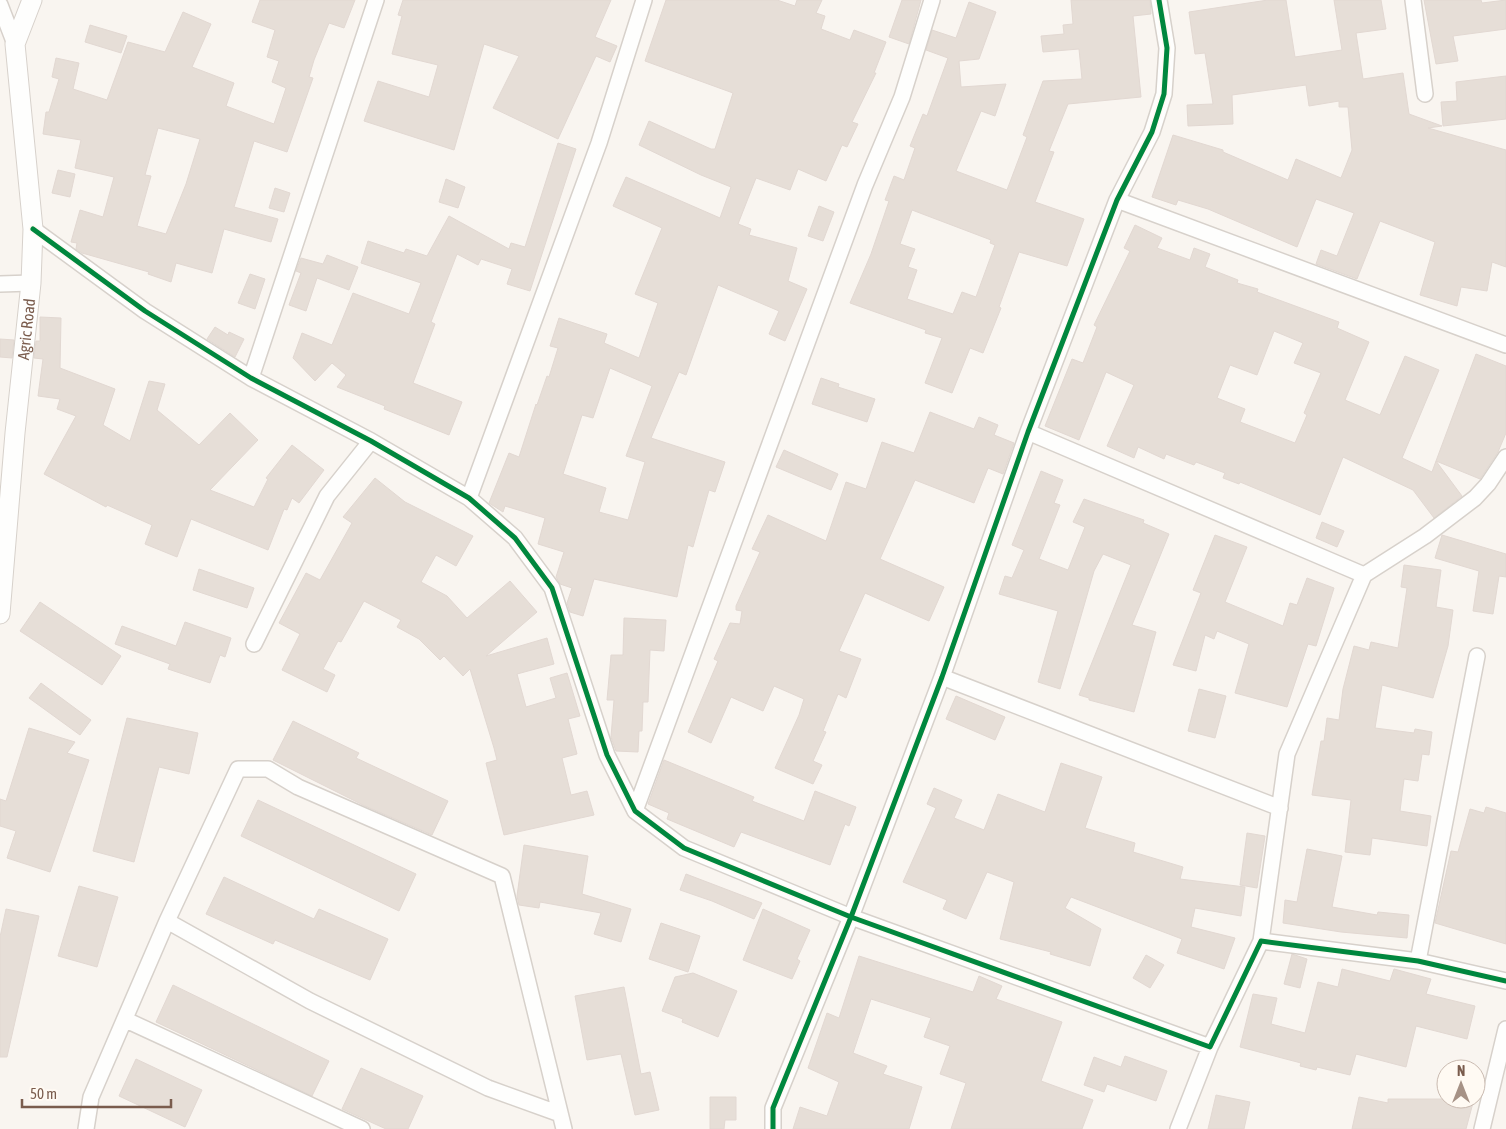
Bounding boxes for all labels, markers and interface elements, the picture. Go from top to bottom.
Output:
street label: Agric Road [14,297,38,361]
north arrow [1436,1059,1486,1109]
text: N [1457,1063,1465,1079]
scale bar [22,1076,171,1108]
text: 50 m [30,1085,57,1102]

